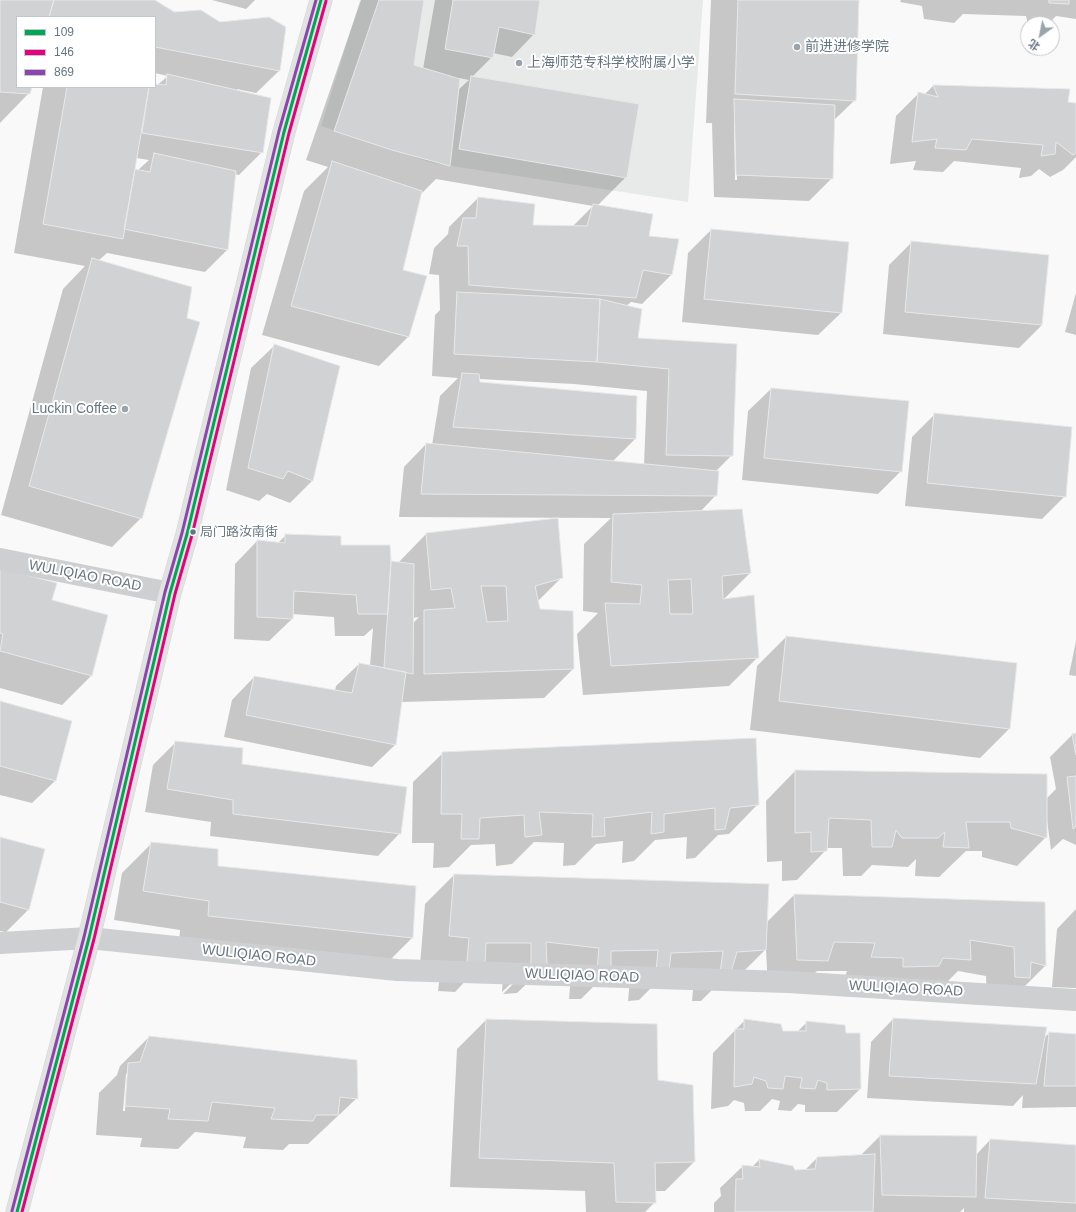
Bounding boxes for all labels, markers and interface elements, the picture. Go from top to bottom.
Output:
legend [16,16,156,88]
north arrow [1020,16,1060,56]
text: 109 [54,25,74,39]
text: 北 [1026,37,1042,53]
place label: 前进进修学院 [805,39,889,55]
marker: 前进进修学院 [792,42,802,52]
text: 146 [54,45,74,59]
place label: 上海师范专科学校附属小学 [527,55,695,71]
marker: 上海师范专科学校附属小学 [514,58,524,68]
text: 869 [54,65,74,79]
place label: Luckin Coffee [32,401,117,417]
marker: Luckin Coffee [120,404,130,414]
place label: 局门路汝南街 [200,524,278,540]
marker: 局门路汝南街 [188,527,198,537]
street label: WULIQIAO ROAD [27,557,143,595]
street label: WULIQIAO ROAD [201,942,317,970]
street label: WULIQIAO ROAD [525,966,639,986]
street label: WULIQIAO ROAD [848,978,964,1000]

